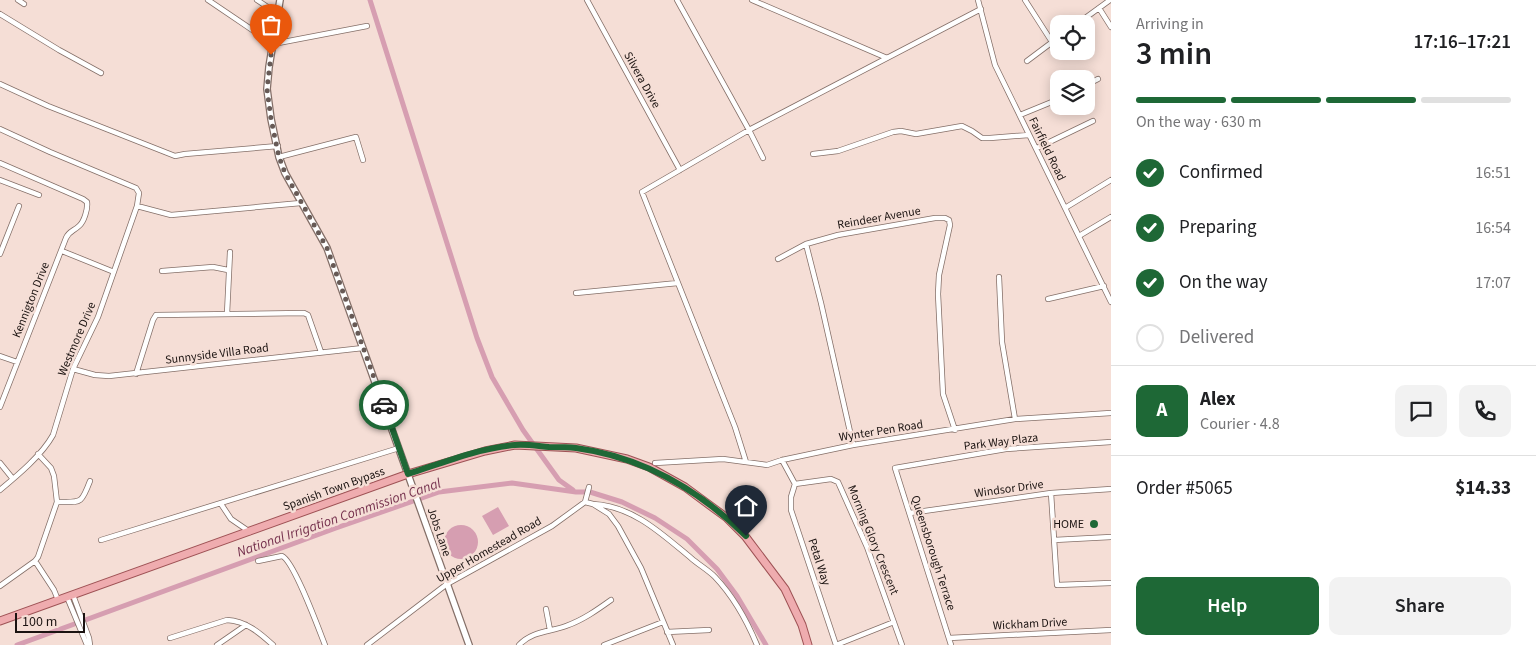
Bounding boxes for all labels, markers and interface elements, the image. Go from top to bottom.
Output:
pin [250,4,292,55]
icon: bag [257,11,285,39]
text: Arriving in [1136,13,1204,35]
map controls [1050,15,1095,115]
button: locate [1050,15,1095,60]
text: 17:16–17:21 [1413,29,1511,56]
text: 3 min [1136,31,1212,77]
street label: Silvera Drive [619,49,665,111]
button: layers [1050,70,1095,115]
text: On the way · 630 m [1136,111,1261,133]
street label: Fairfield Road [1024,114,1070,184]
icon: check [1136,159,1164,187]
text: Confirmed [1179,159,1263,186]
text: 16:51 [1475,162,1511,184]
street label: Reindeer Avenue [836,202,922,234]
icon: check [1136,214,1164,242]
text: Preparing [1179,214,1257,241]
text: 16:54 [1475,217,1511,239]
street label: Kennigton Drive [8,260,54,340]
icon: check [1136,269,1164,297]
text: On the way [1179,269,1268,296]
text: 17:07 [1475,272,1511,294]
street label: Westmore Drive [54,299,100,379]
text: Delivered [1179,324,1254,351]
street label: Sunnyside Villa Road [164,339,270,369]
courier [359,380,409,430]
button: chat [1395,385,1447,437]
button: phone [1459,385,1511,437]
text: Alex [1200,386,1236,413]
icon: car [370,391,398,419]
text: A [1157,397,1167,424]
text: Courier · 4.8 [1200,413,1280,435]
street label: Wynter Pen Road [838,416,924,446]
street label: Park Way Plaza [963,429,1039,455]
street label: Spanish Town Bypass [281,463,387,515]
water label: National Irrigation Commission Canal [234,473,444,562]
text: Order #5065 [1136,475,1233,502]
text: $14.33 [1455,475,1511,502]
street label: Windsor Drive [973,476,1045,502]
street label: Morning Glory Crescent [843,483,903,597]
pin [725,485,767,536]
icon: home [732,492,760,520]
street label: Queensborough Terrace [906,493,960,613]
street label: Jobs Lane [423,505,455,559]
street label: Upper Homestead Road [433,513,545,587]
place label: HOME [1053,516,1084,533]
marker: HOME [1088,518,1100,530]
street label: Petal Way [803,536,835,588]
button: Help [1136,577,1319,635]
button: Share [1329,577,1511,635]
scale bar [15,610,85,633]
text: 100 m [22,612,57,632]
street label: Wickham Drive [992,614,1068,634]

